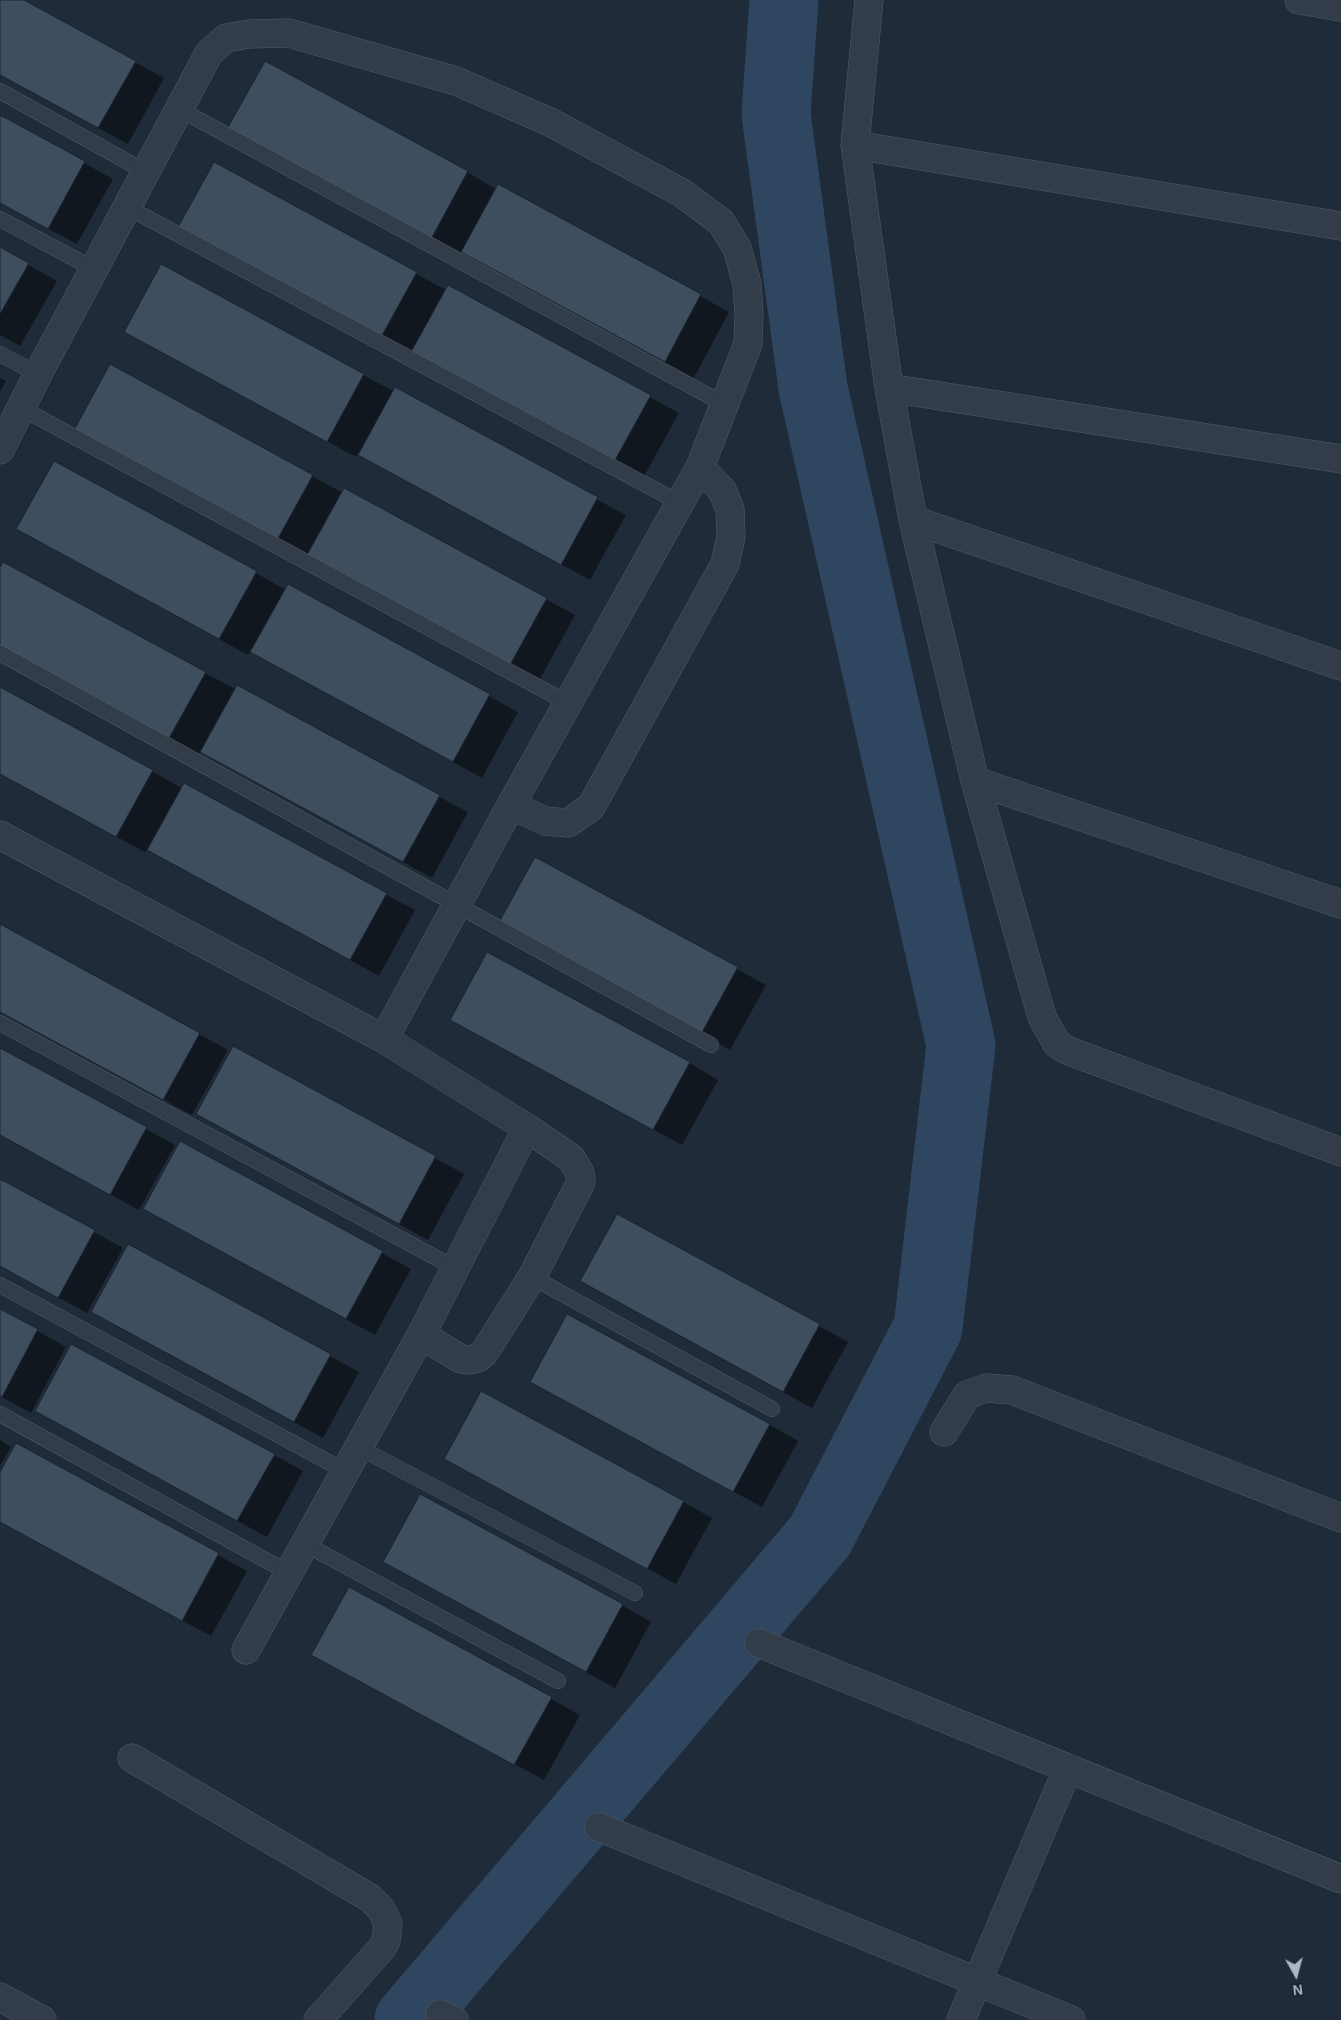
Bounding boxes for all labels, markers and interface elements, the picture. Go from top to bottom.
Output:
north arrow [1271,1950,1321,2000]
text: N [1292,1981,1304,1998]

